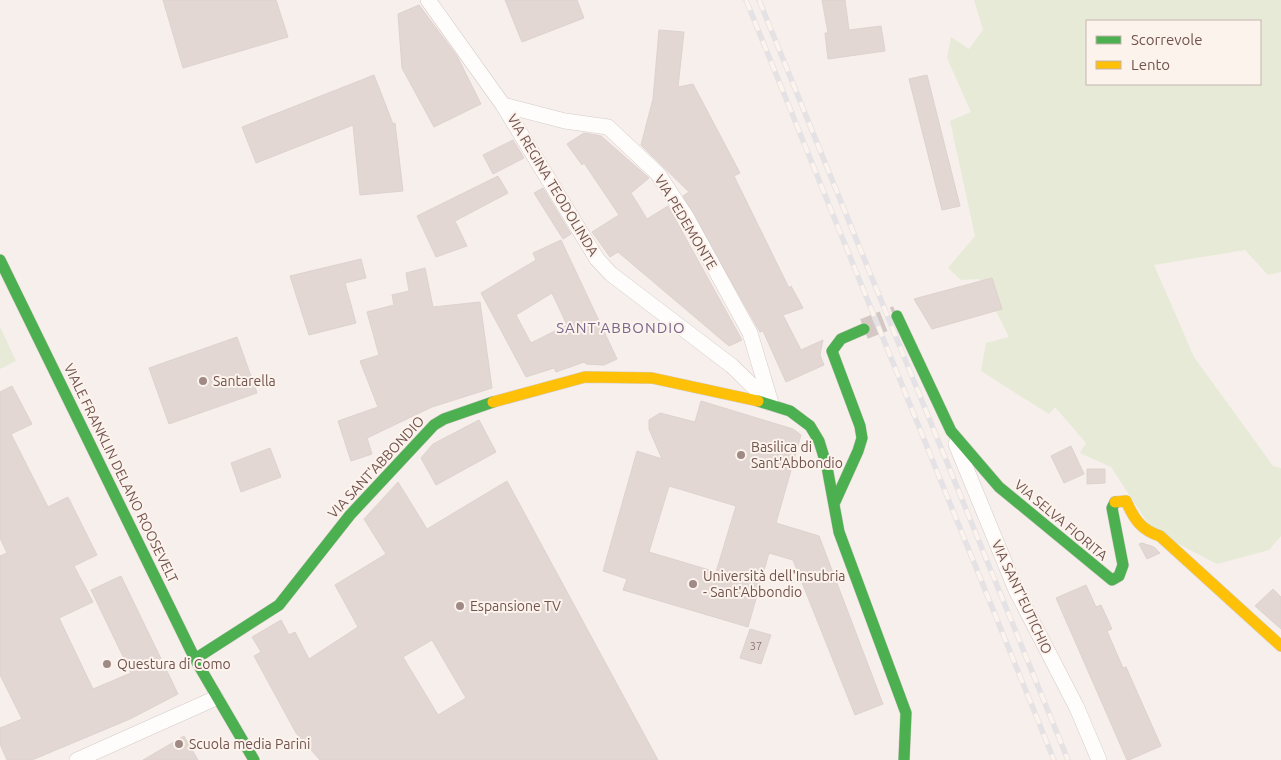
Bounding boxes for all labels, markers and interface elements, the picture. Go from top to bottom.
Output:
legend [1086,20,1261,85]
text: Scorrevole [1131,31,1202,48]
text: Lento [1131,56,1170,73]
street label: VIA REGINA TEODOLINDA [504,111,602,259]
street label: VIA PEDEMONTE [651,172,721,272]
district label: SANT'ABBONDIO [556,319,686,336]
street label: VIALE FRANKLIN DELANO ROOSEVELT [61,361,181,586]
place label: Santarella [213,373,276,389]
marker: Santarella [197,375,209,387]
street label: VIA SANT'ABBONDIO [325,413,427,521]
place label: Basilica di Sant'Abbondio [751,439,843,471]
marker: Basilica di Sant'Abbondio [735,449,747,461]
street label: VIA SELVA FIORITA [1011,476,1111,564]
street label: VIA SANT'EUTICHIO [989,538,1055,657]
place label: Università dell'Insubria - Sant'Abbondio [703,568,846,600]
marker: Università dell'Insubria - Sant'Abbondio [687,578,699,590]
place label: Espansione TV [470,598,561,614]
marker: Espansione TV [454,600,466,612]
house number: 37 [750,640,762,652]
place label: Questura di Como [117,656,231,672]
marker: Questura di Como [101,658,113,670]
place label: Scuola media Parini [189,736,310,752]
marker: Scuola media Parini [173,738,185,750]

